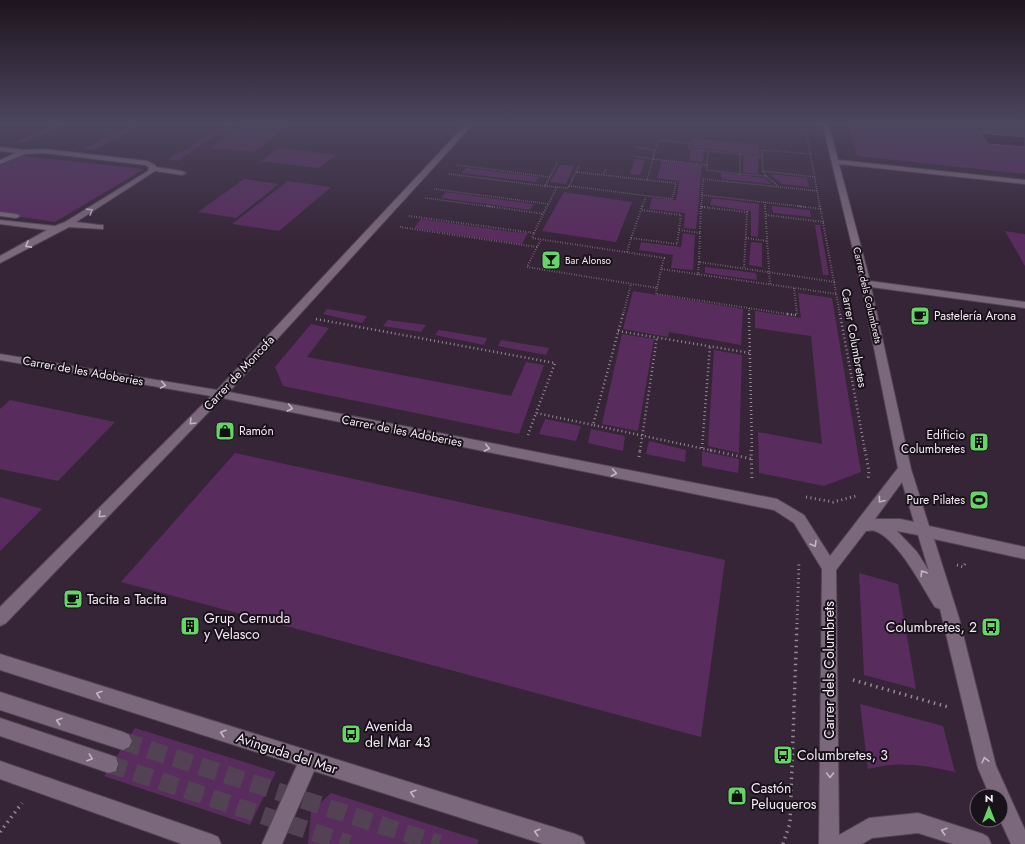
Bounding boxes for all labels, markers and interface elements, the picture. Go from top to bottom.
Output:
one-way arrow [86,208,93,215]
one-way arrow [25,240,32,247]
street label: Carrer dels Columbrets [849,246,886,345]
bar icon: Bar Alonso [540,249,562,271]
place label: Bar Alonso [565,253,611,268]
street label: Carrer Columbretes [836,287,872,389]
cafe icon: Pastelería Arona [909,305,931,327]
place label: Pastelería Arona [934,307,1016,325]
street label: Carrer de Moncofa [199,331,279,414]
street label: Carrer de les Adoberies [21,351,145,391]
one-way arrow [160,380,166,388]
one-way arrow [287,404,294,412]
street label: Carrer de les Adoberies [340,410,464,452]
one-way arrow [189,417,197,425]
shop icon: Ramón [214,420,236,442]
place label: Ramón [239,422,274,440]
place label: Edificio Columbretes [901,426,965,458]
building icon: Edificio Columbretes [968,431,990,453]
one-way arrow [483,443,490,451]
one-way arrow [611,468,617,476]
sports icon: Pure Pilates [968,489,990,511]
place label: Pure Pilates [907,491,965,509]
one-way arrow [879,496,886,503]
one-way arrow [98,510,106,518]
one-way arrow [810,540,817,547]
one-way arrow [920,570,927,577]
cafe icon: Tacita a Tacita [62,588,84,610]
place label: Tacita a Tacita [87,589,167,609]
street label: Carrer dels Columbrets [819,601,839,739]
place label: Grup Cernuda y Velasco [204,608,290,644]
building icon: Grup Cernuda y Velasco [179,615,201,637]
bus stop icon: Columbretes, 2 [980,616,1002,638]
place label: Columbretes, 2 [886,617,977,637]
one-way arrow [95,690,102,698]
place label: Avenida del Mar 43 [365,716,431,752]
one-way arrow [56,717,63,725]
bus stop icon: Avenida del Mar 43 [340,723,362,745]
street label: Avinguda del Mar [234,727,340,779]
one-way arrow [219,729,226,738]
bus stop icon: Columbretes, 3 [772,744,794,766]
place label: Columbretes, 3 [797,745,888,765]
one-way arrow [86,753,93,762]
one-way arrow [982,757,990,763]
one-way arrow [826,772,834,778]
place label: Castón Peluqueros [751,778,817,814]
shop icon: Castón Peluqueros [726,785,748,807]
north arrow [969,788,1009,828]
one-way arrow [410,789,417,798]
text: N [985,790,993,806]
one-way arrow [941,827,948,836]
one-way arrow [534,828,541,837]

